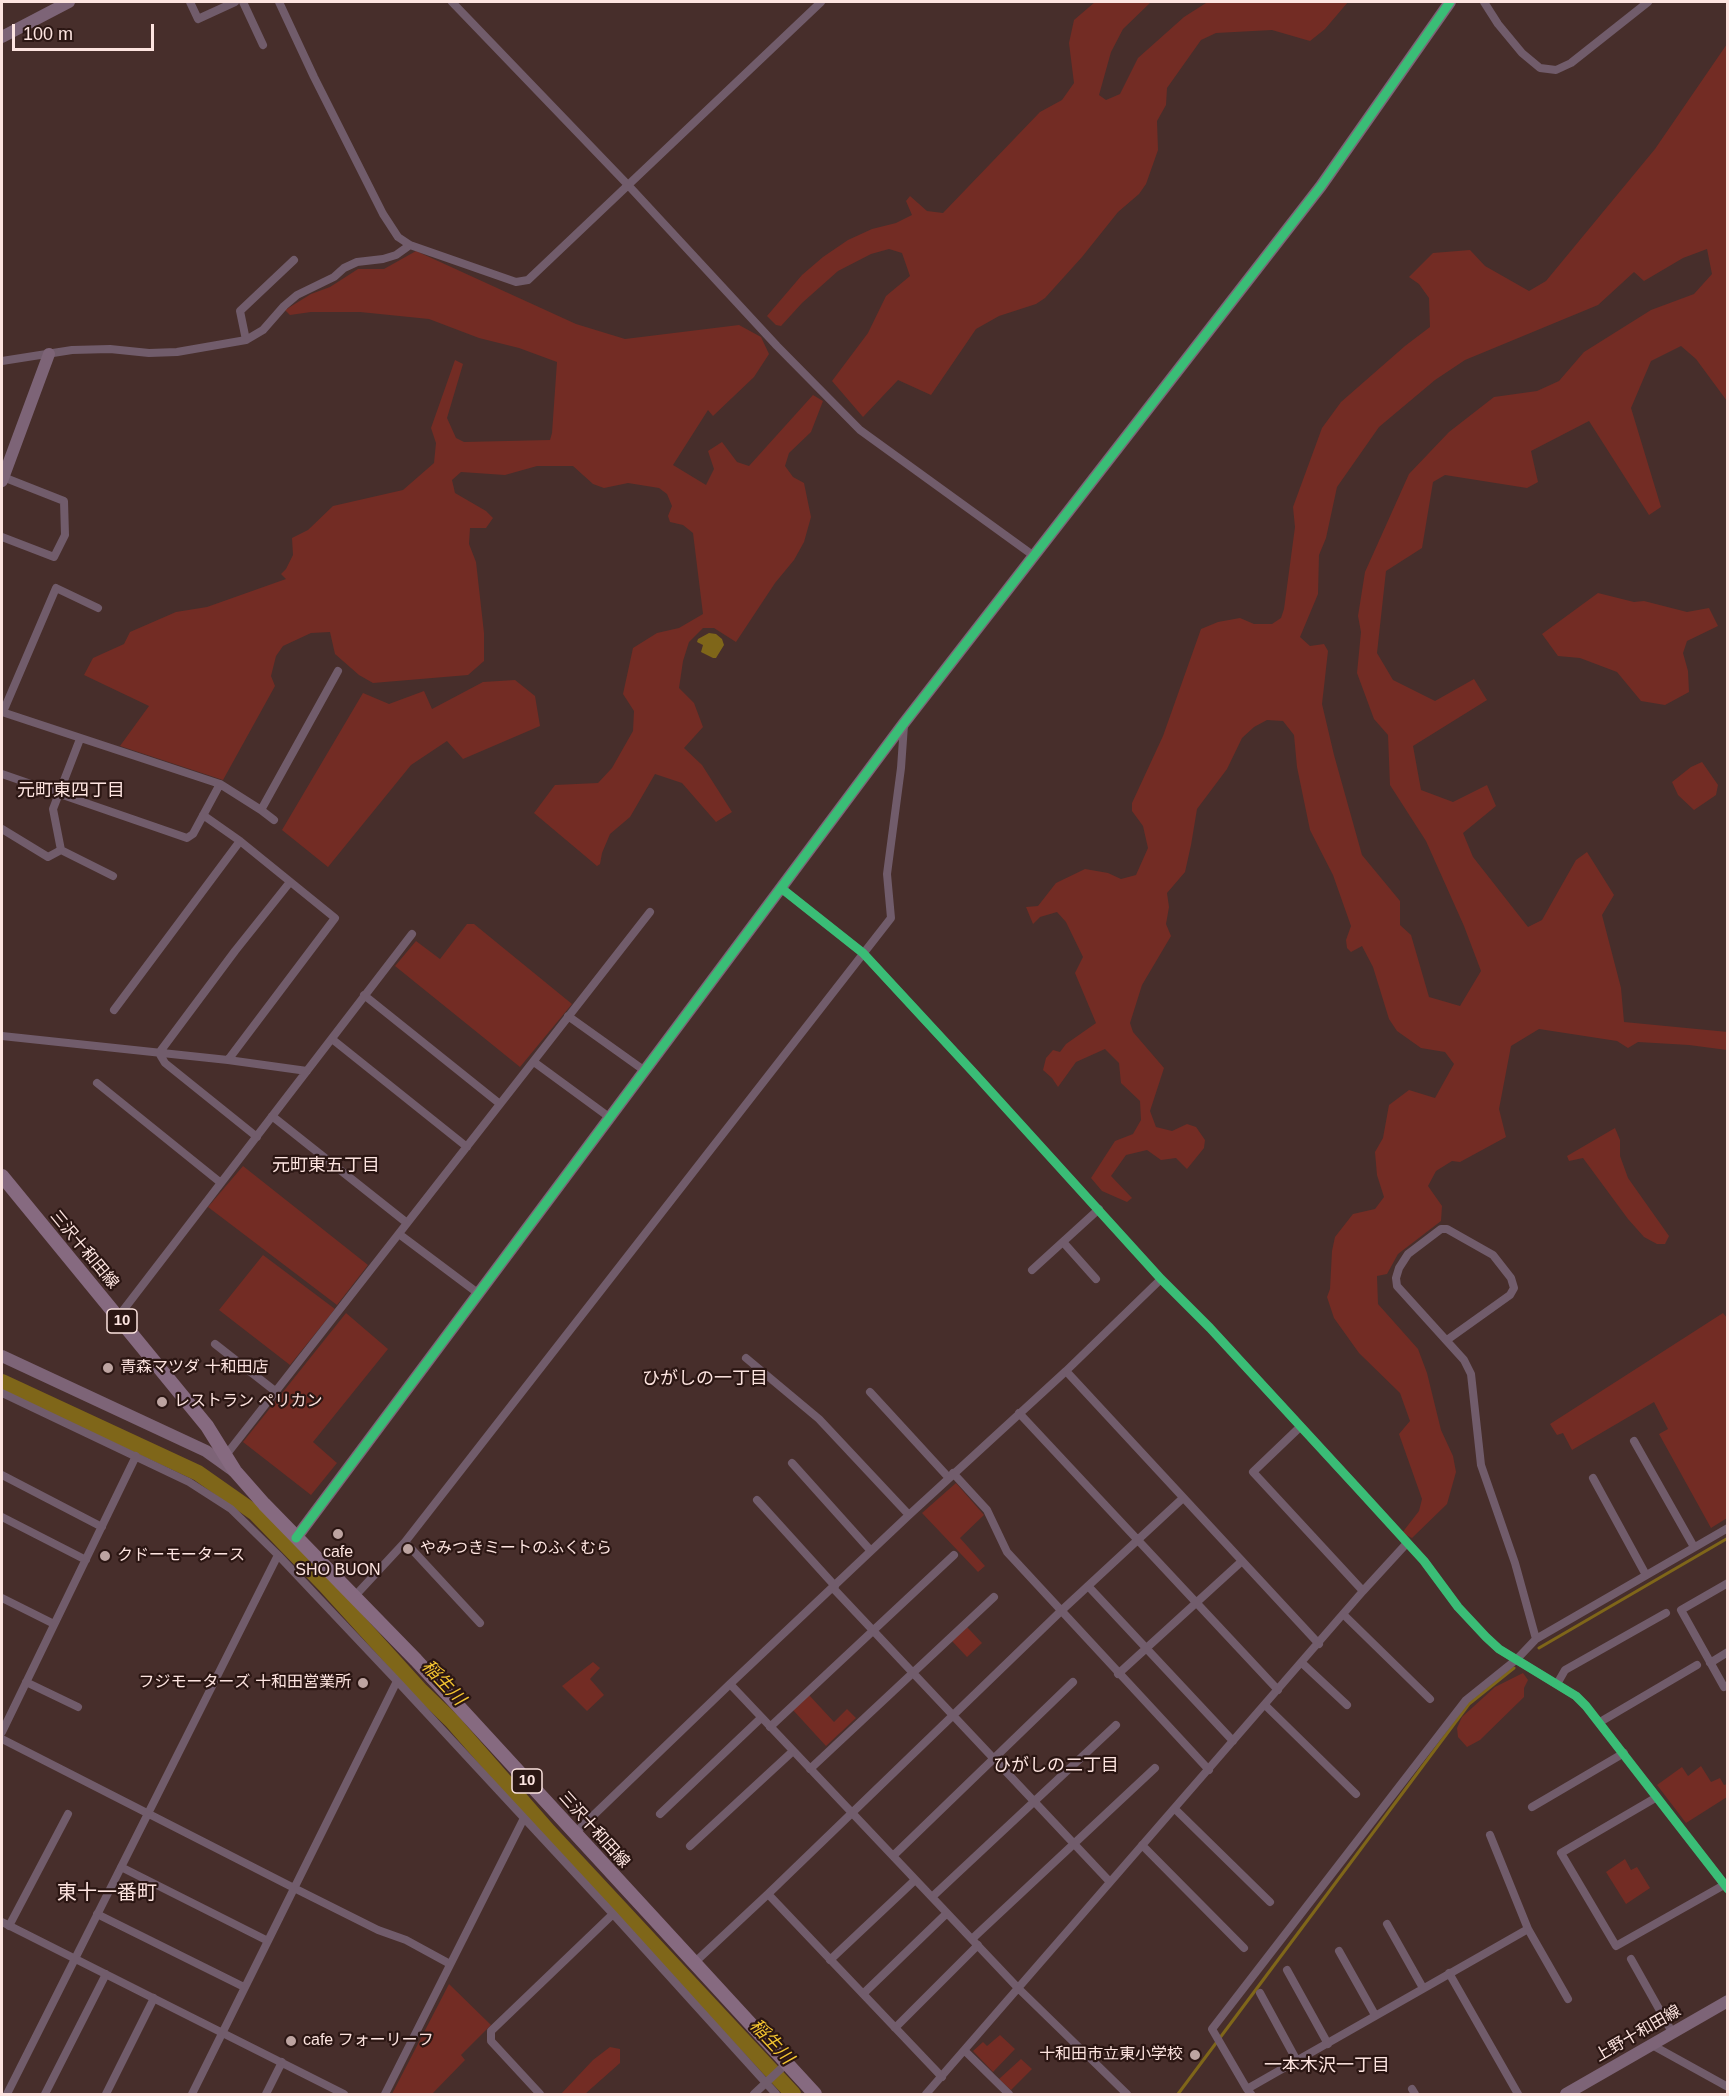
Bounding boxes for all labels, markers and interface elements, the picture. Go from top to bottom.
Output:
scale bar [15,12,158,50]
text: 100 m [23,24,73,44]
district label: 元町東四丁目 [17,780,125,802]
district label: 元町東五丁目 [272,1155,380,1177]
street label: 三沢十和田線 [46,1207,122,1293]
road number: 10 [107,1309,137,1333]
place label: 青森マツダ 十和田店 [120,1358,268,1378]
marker: 青森マツダ 十和田店 [101,1361,115,1375]
district label: ひがしの一丁目 [642,1368,768,1390]
place label: レストラン ペリカン [174,1392,322,1412]
marker: レストラン ペリカン [155,1395,169,1409]
marker: cafe SHO BUON [331,1527,345,1541]
place label: やみつきミートのふくむら [420,1539,612,1559]
marker: やみつきミートのふくむら [401,1542,415,1556]
place label: cafe SHO BUON [295,1543,381,1581]
place label: クドーモータース [117,1546,245,1566]
marker: クドーモータース [98,1549,112,1563]
water label: 稲生川 [417,1656,469,1710]
place label: フジモーターズ 十和田営業所 [139,1673,351,1693]
marker: フジモーターズ 十和田営業所 [356,1676,370,1690]
district label: ひがしの二丁目 [993,1755,1119,1777]
road number: 10 [512,1769,542,1793]
street label: 三沢十和田線 [555,1788,633,1872]
district label: 東十一番町 [57,1881,157,1905]
street label: 上野十和田線 [1592,2002,1684,2066]
water label: 稲生川 [745,2015,797,2069]
place label: cafe フォーリーフ [303,2031,434,2051]
marker: cafe フォーリーフ [284,2034,298,2048]
place label: 十和田市立東小学校 [1039,2045,1183,2065]
marker: 十和田市立東小学校 [1188,2048,1202,2062]
district label: 一本木沢一丁目 [1264,2055,1390,2077]

